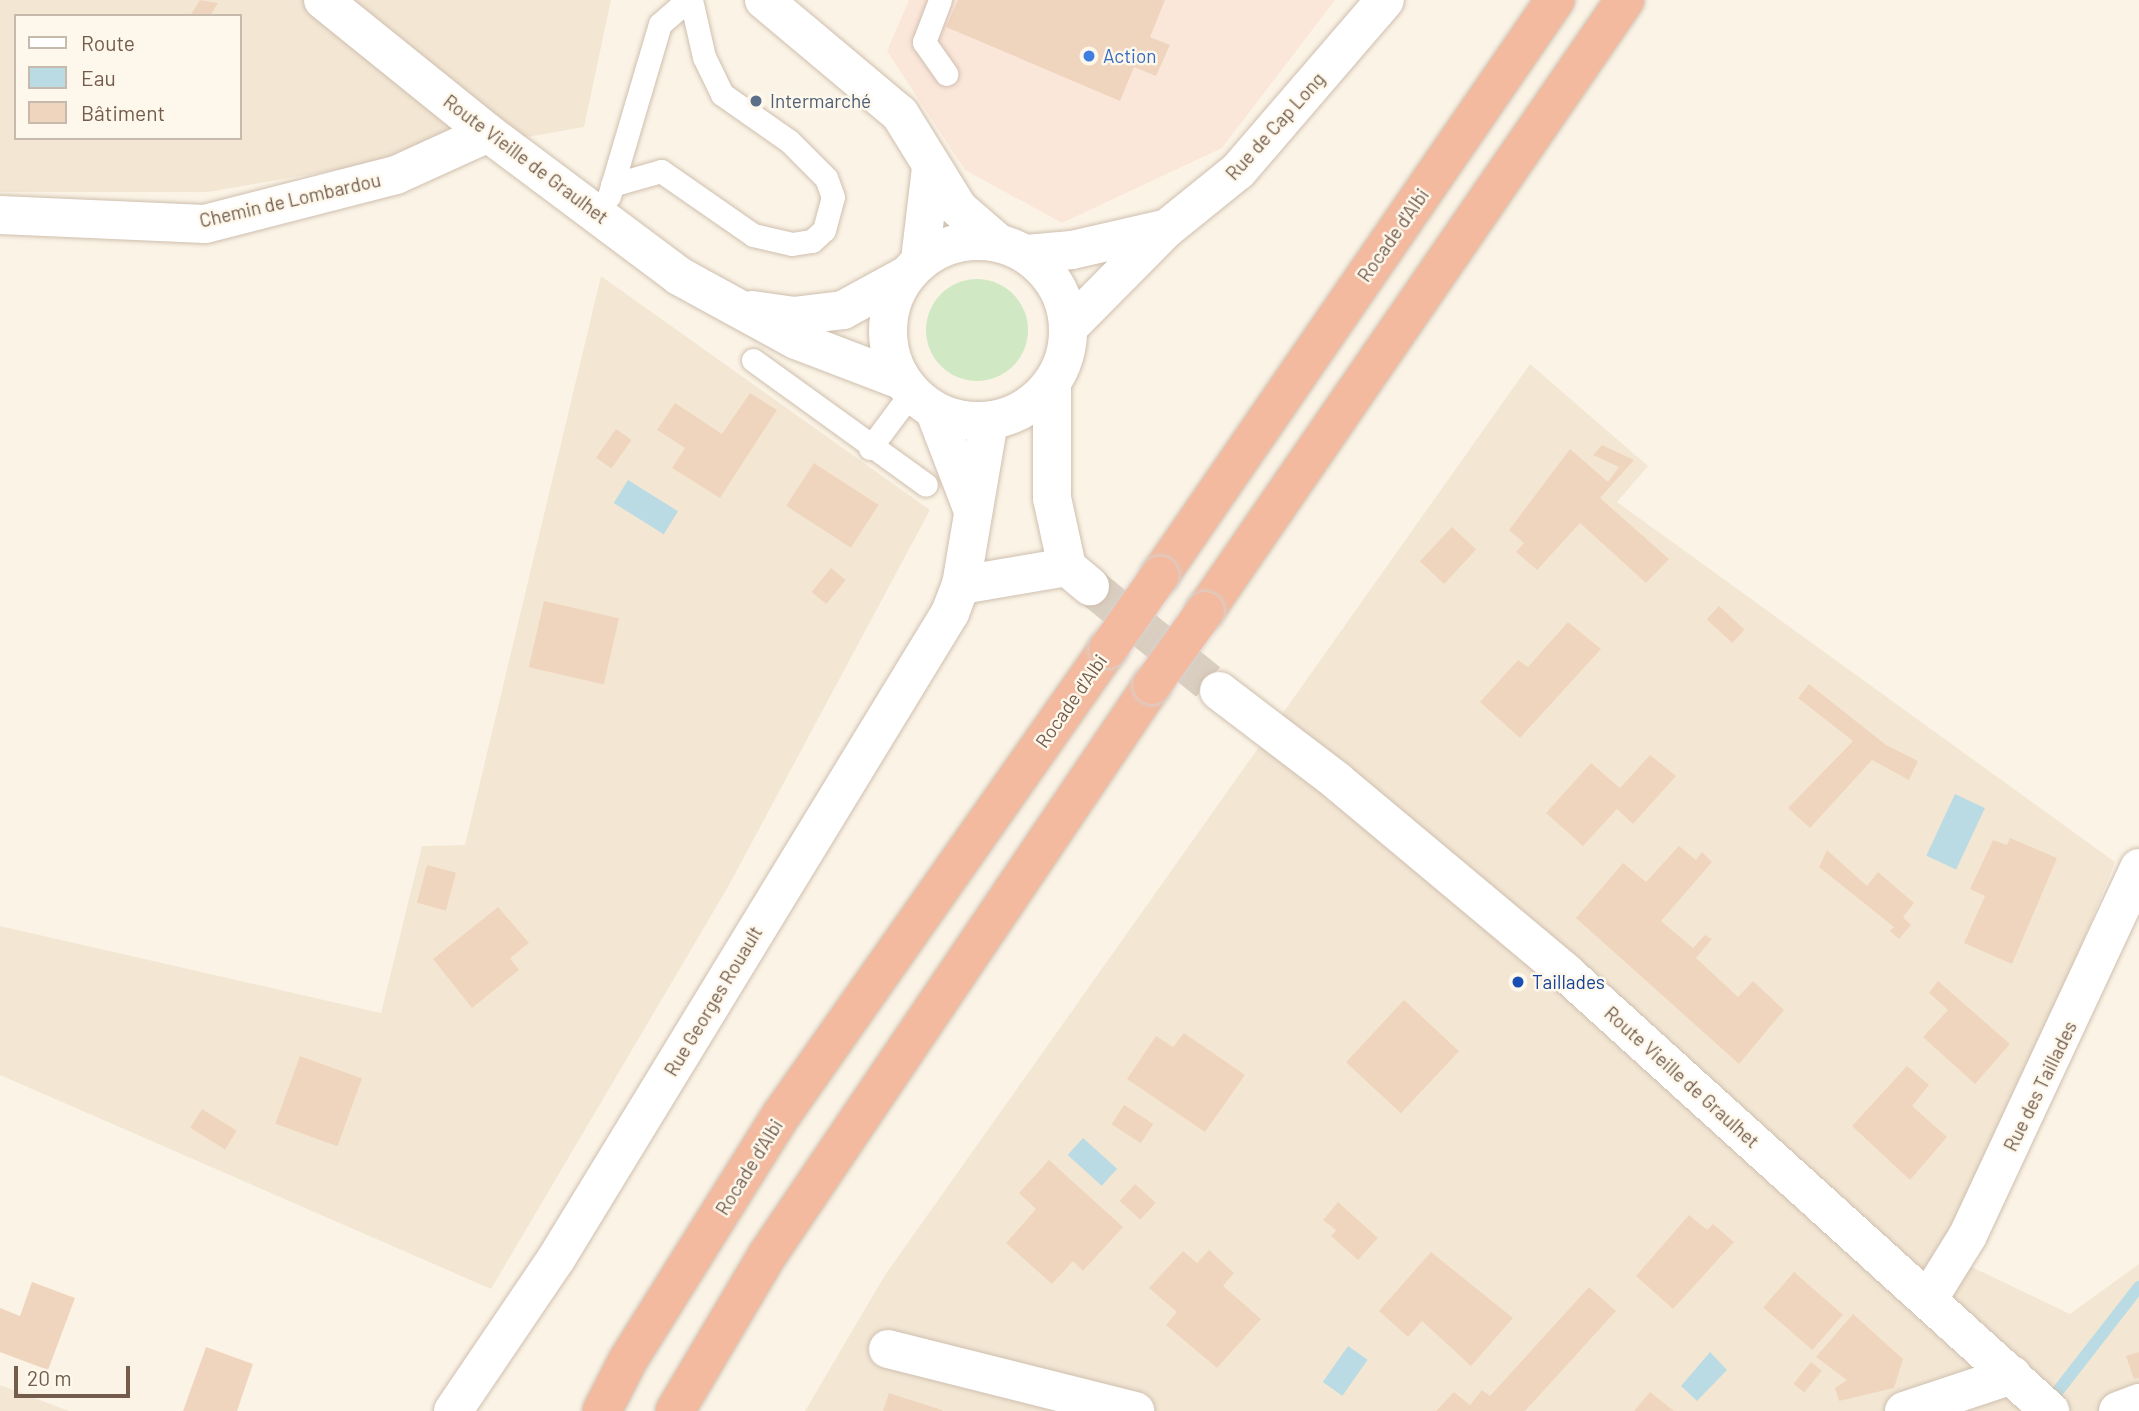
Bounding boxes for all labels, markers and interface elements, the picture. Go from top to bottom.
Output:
legend [14,14,242,140]
text: Route [81,30,135,55]
place label: Action [1103,45,1157,67]
marker: Action [1081,48,1097,64]
text: Eau [81,65,116,90]
street label: Rue de Cap Long [1221,67,1329,185]
street label: Route Vieille de Graulhet [439,90,613,228]
place label: Intermarché [770,90,871,112]
marker: Intermarché [748,93,764,109]
text: Bâtiment [81,100,165,125]
street label: Chemin de Lombardou [197,168,383,232]
street label: Rocade d'Albi [1352,184,1434,286]
street label: Rocade d'Albi [1030,650,1112,752]
street label: Rue Georges Rouault [659,922,767,1080]
place label: Taillades [1532,971,1605,993]
marker: Taillades [1510,974,1526,990]
street label: Route Vieille de Graulhet [1600,1001,1764,1153]
street label: Rue des Taillades [1999,1017,2081,1155]
street label: Rocade d'Albi [711,1115,787,1219]
scale bar [18,1352,133,1396]
text: 20 m [27,1365,72,1390]

